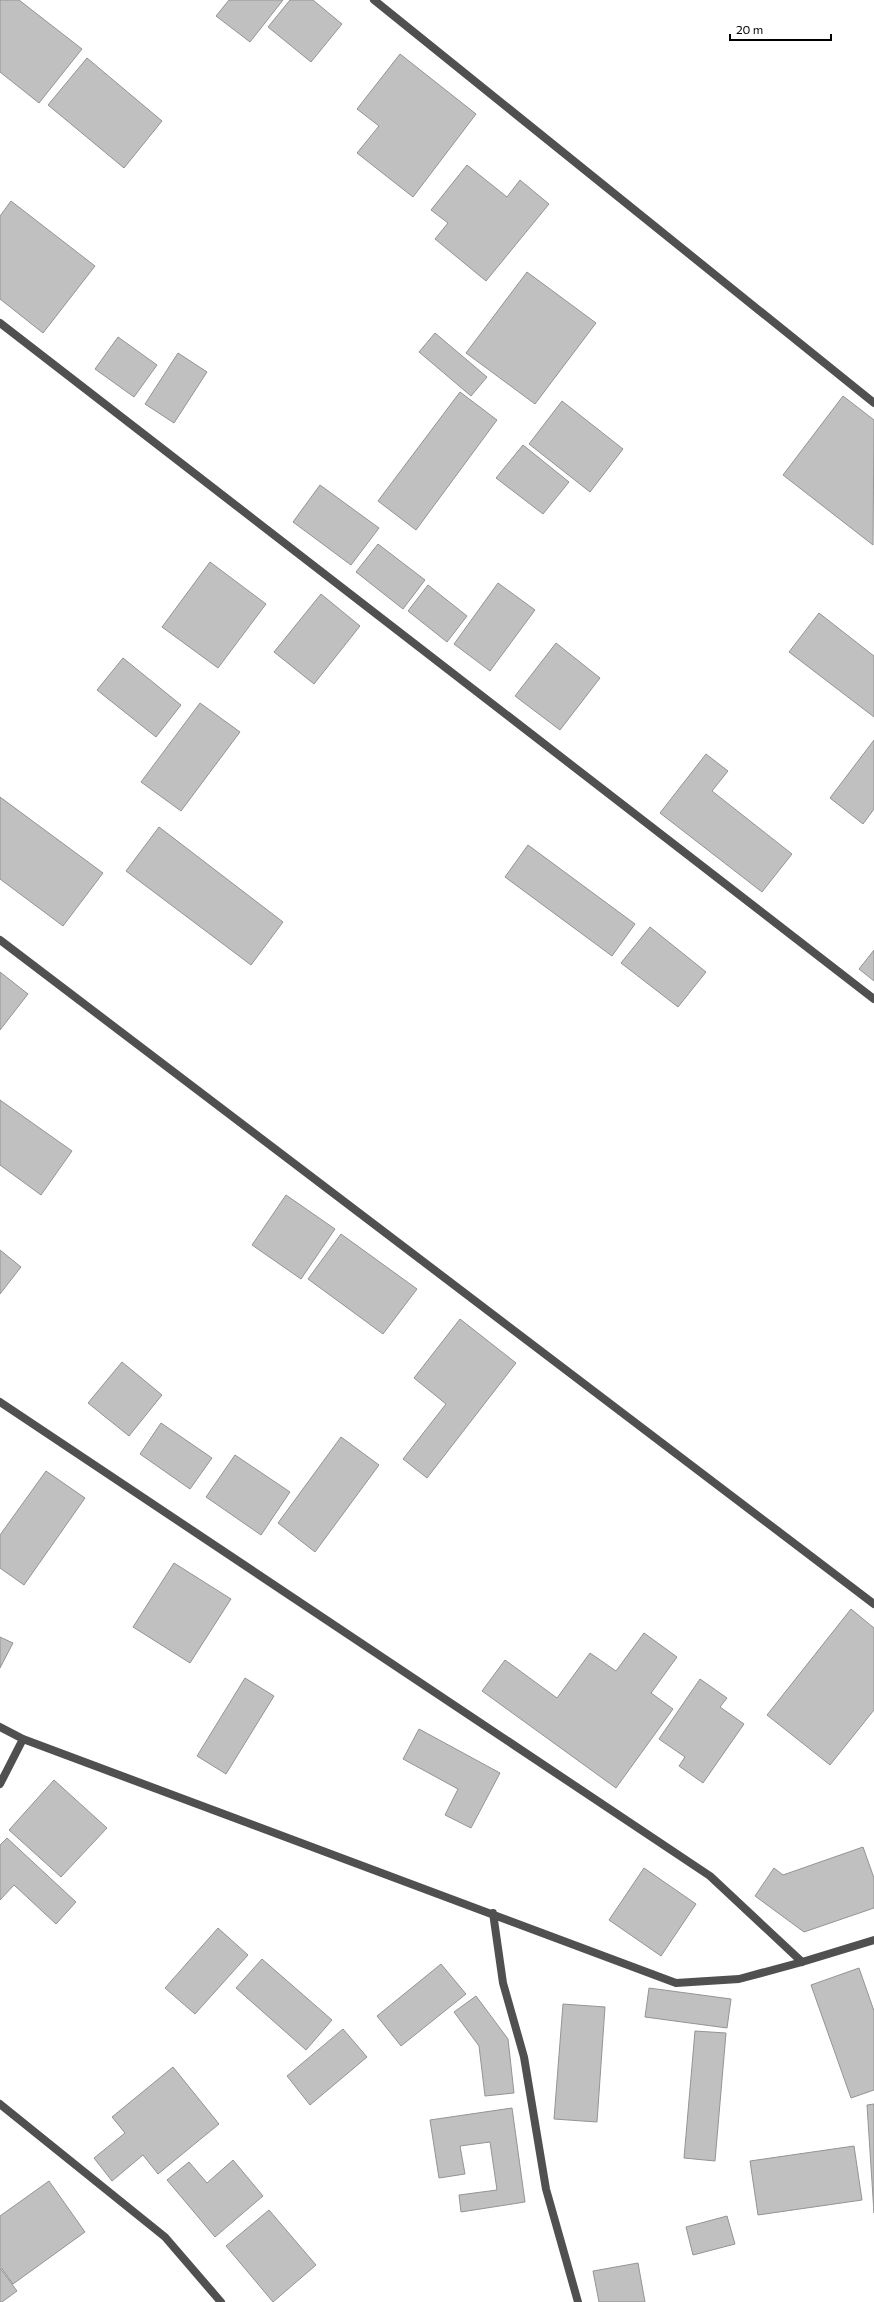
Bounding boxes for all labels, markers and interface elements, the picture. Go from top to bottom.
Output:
scale bar [730,16,831,42]
text: 20 m [736,22,763,36]

